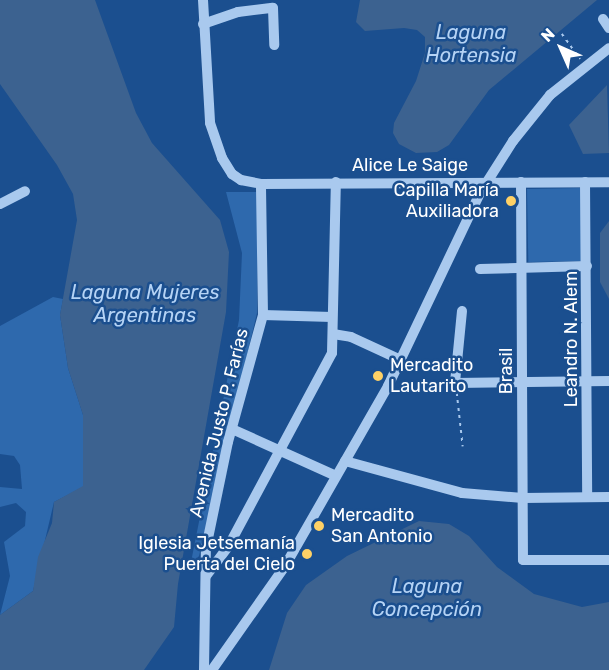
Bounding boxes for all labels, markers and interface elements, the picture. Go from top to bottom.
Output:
north arrow [531,18,591,78]
water label: Laguna Hortensia [425,21,517,68]
text: N [537,24,559,46]
street label: Alice Le Saige [352,154,468,176]
place label: Capilla María Auxiliadora [394,180,499,222]
marker: Capilla María Auxiliadora [504,194,518,208]
street label: Leandro N. Alem [560,271,582,407]
water label: Laguna Mujeres Argentinas [71,281,219,328]
street label: Avenida Justo P. Farías [185,326,253,520]
street label: Brasil [495,348,517,394]
place label: Mercadito Lautarito [390,355,473,398]
marker: Mercadito Lautarito [371,369,385,383]
place label: Mercadito San Antonio [331,505,433,548]
marker: Mercadito San Antonio [312,519,326,533]
place label: Iglesia Jetsemanía Puerta del Cielo [138,533,295,576]
marker: Iglesia Jetsemanía Puerta del Cielo [300,547,314,561]
water label: Laguna Concepción [372,574,482,621]

